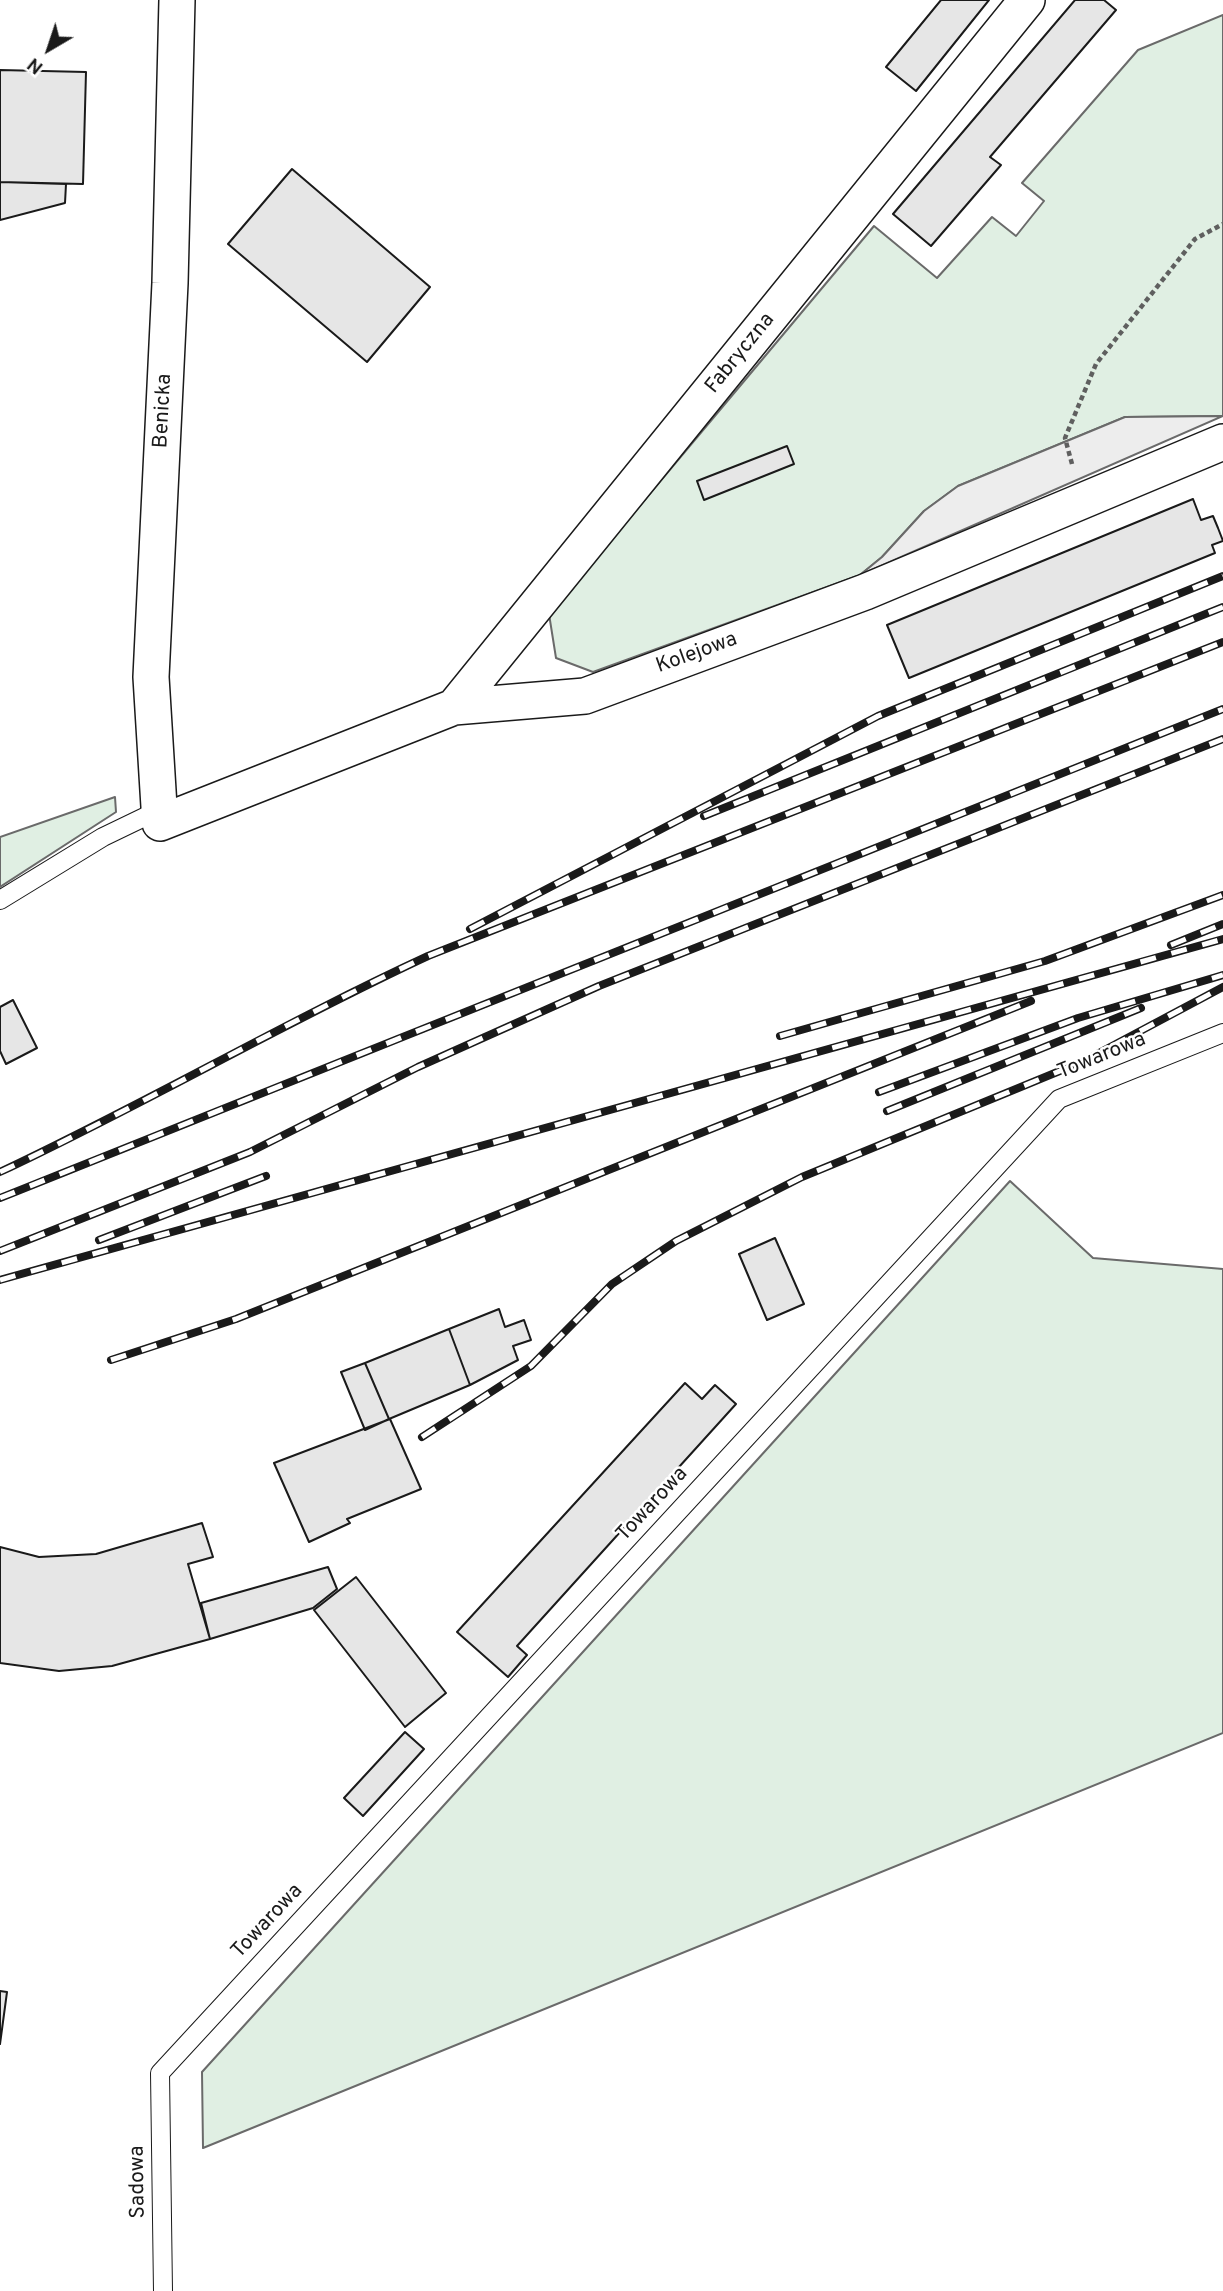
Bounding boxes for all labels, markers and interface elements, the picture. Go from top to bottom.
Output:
north arrow [14,14,84,84]
text: N [23,52,49,79]
street label: Fabryczna [701,309,781,399]
street label: Benicka [149,373,179,449]
street label: Kolejowa [653,628,741,680]
street label: Towarowa [1054,1028,1150,1086]
street label: Towarowa [612,1462,694,1548]
street label: Towarowa [227,1879,309,1965]
street label: Sadowa [126,2145,152,2219]

